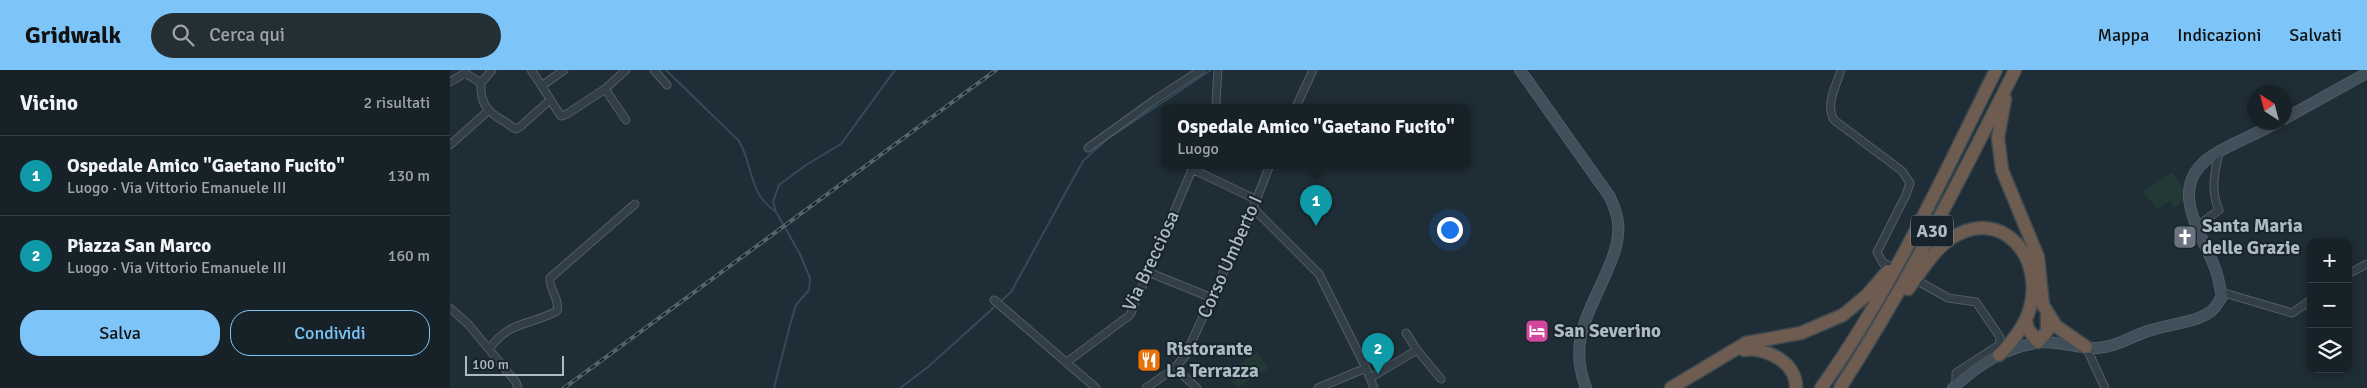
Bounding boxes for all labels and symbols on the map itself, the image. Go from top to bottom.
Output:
north arrow [2247,85,2292,130]
pin: 1 [1300,185,1332,226]
street label: Corso Umberto I [1192,192,1268,322]
street label: Via Brecciosa [1117,207,1185,315]
place label: Santa Maria delle Grazie [2202,214,2303,260]
road number: A30 [1911,216,1953,247]
your location [1437,217,1463,243]
church icon: Santa Maria delle Grazie [2172,224,2198,250]
hotel icon: San Severino [1524,318,1550,344]
place label: San Severino [1554,319,1661,343]
pin: 2 [1362,333,1394,374]
place label: Ristorante La Terrazza [1166,337,1259,383]
restaurant icon: Ristorante La Terrazza [1136,347,1162,373]
scale bar [465,353,564,376]

